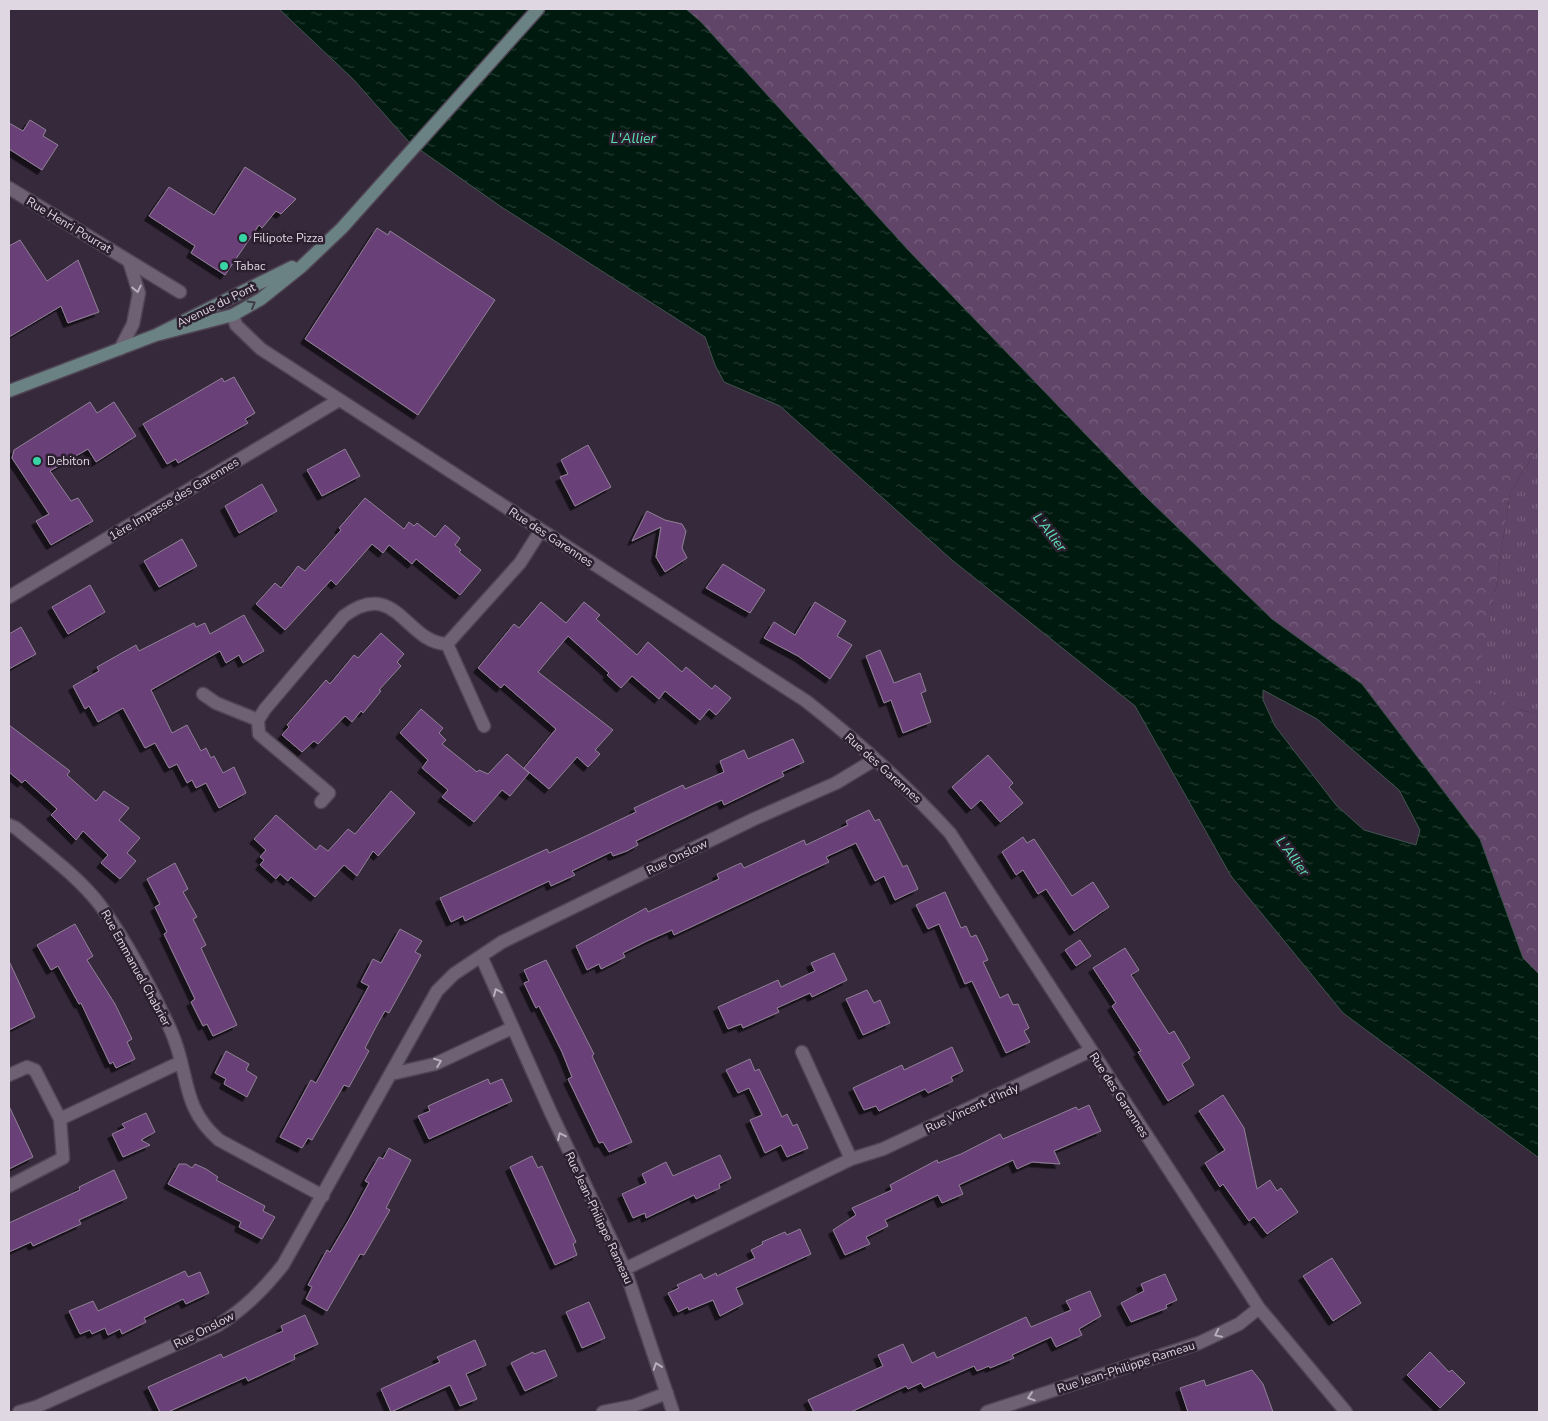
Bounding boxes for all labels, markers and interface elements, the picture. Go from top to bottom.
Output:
water label: L'Allier [611,129,656,148]
street label: Rue Henri Pourrat [23,193,115,257]
place label: Filipote Pizza [253,230,324,246]
marker: Filipote Pizza [237,232,249,244]
place label: Tabac [234,258,266,274]
marker: Tabac [218,260,230,272]
street label: Avenue du Pont [174,279,259,331]
one-way arrow [131,285,141,293]
one-way arrow [247,300,256,310]
place label: Debiton [47,453,90,469]
street label: 1ère Impasse des Garennes [106,454,242,544]
marker: Debiton [31,455,43,467]
street label: Rue des Garennes [506,504,597,570]
water label: L'Allier [1028,509,1072,557]
street label: Rue des Garennes [841,729,925,807]
water label: L'Allier [1272,833,1314,881]
street label: Rue Onslow [644,835,710,879]
street label: Rue Emmanuel Chabrier [97,907,175,1030]
one-way arrow [492,988,503,997]
street label: Rue des Garennes [1086,1050,1152,1141]
one-way arrow [433,1058,442,1068]
street label: Rue Vincent d'Indy [923,1079,1022,1137]
one-way arrow [557,1132,568,1141]
street label: Rue Jean-Philippe Rameau [561,1149,637,1287]
street label: Rue Onslow [171,1308,237,1352]
one-way arrow [1214,1328,1223,1338]
street label: Rue Jean-Philippe Rameau [1055,1337,1197,1397]
one-way arrow [653,1362,663,1371]
one-way arrow [1027,1392,1035,1402]

